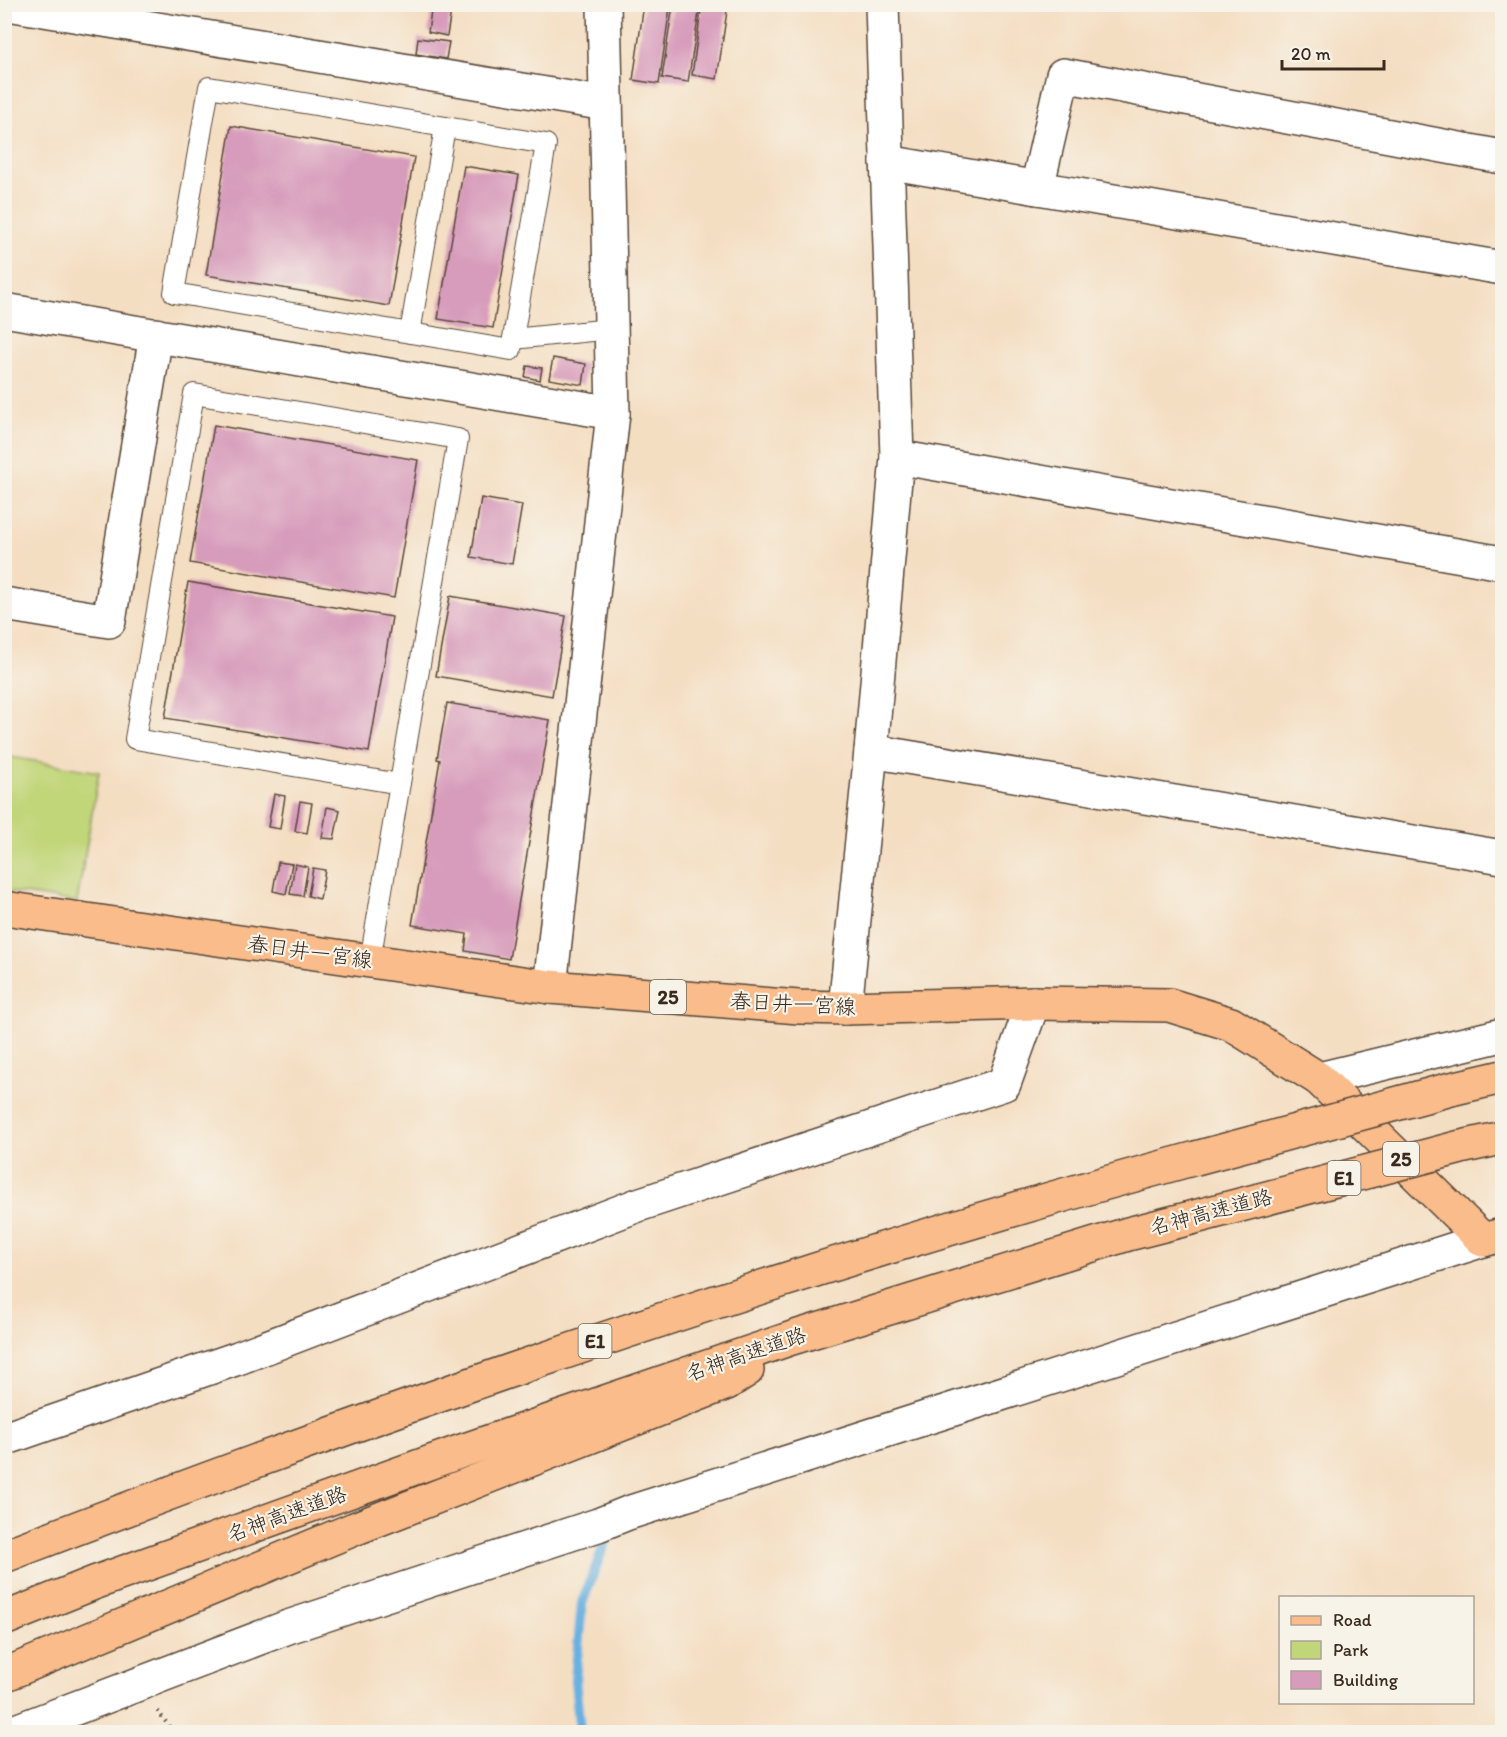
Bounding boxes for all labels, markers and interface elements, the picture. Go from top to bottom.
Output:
scale bar [1282,33,1384,71]
text: 20 m [1291,43,1331,65]
street label: 春日井一宮線 [246,930,374,973]
road number: 25 [650,980,686,1014]
street label: 春日井一宮線 [729,988,857,1019]
road number: 25 [1383,1142,1419,1176]
road number: E1 [1328,1161,1360,1195]
street label: 名神高速道路 [1147,1183,1275,1240]
street label: 名神高速道路 [682,1321,809,1386]
road number: E1 [578,1324,612,1358]
street label: 名神高速道路 [223,1480,350,1547]
legend [1279,1596,1474,1704]
text: Road [1333,1609,1372,1631]
text: Park [1333,1639,1368,1661]
text: Building [1333,1669,1399,1691]

